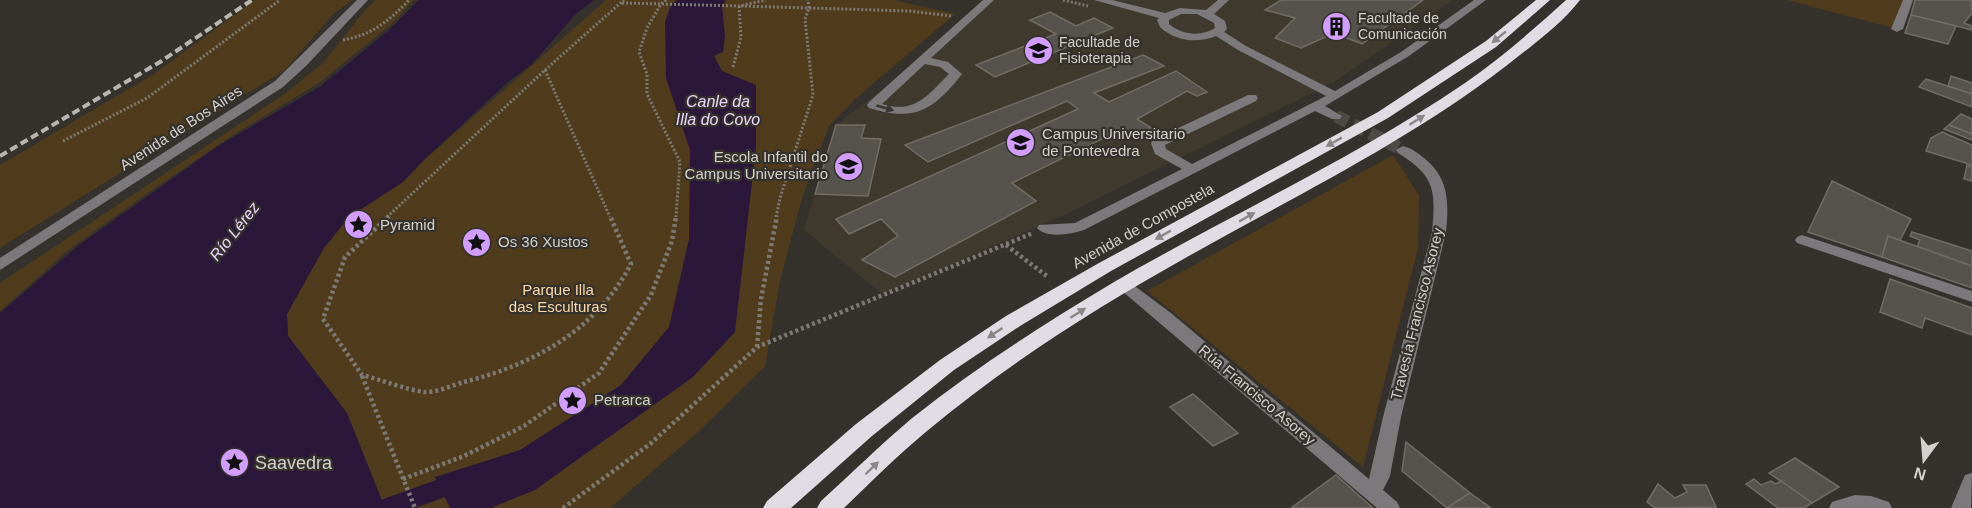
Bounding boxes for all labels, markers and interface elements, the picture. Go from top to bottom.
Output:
building icon: Facultade de Comunicación [1321,10,1353,42]
place label: Facultade de Comunicación [1358,10,1447,42]
one-way arrow [1491,31,1506,43]
school or university icon: Facultade de Fisioterapia [1022,34,1054,66]
place label: Facultade de Fisioterapia [1059,34,1140,66]
street label: Avenida de Bos Aires [116,82,245,173]
water label: Canle da Illa do Covo [676,93,760,128]
one-way arrow [875,104,894,114]
one-way arrow [1409,115,1425,126]
place label: Campus Universitario de Pontevedra [1042,125,1185,159]
school or university icon: Campus Universitario de Pontevedra [1005,127,1037,159]
one-way arrow [1326,137,1343,147]
place label: Escola Infantil do Campus Universitario [685,148,828,182]
school or university icon: Escola Infantil do Campus Universitario [833,150,865,182]
street label: Avenida de Compostela [1069,179,1217,272]
water label: Río Lérez [206,199,262,264]
place icon: Pyramid [343,209,375,241]
one-way arrow [1239,212,1256,222]
place label: Pyramid [380,216,435,233]
street label: Travesía Francisco Asorey [1387,225,1446,402]
place icon: Os 36 Xustos [461,226,493,258]
one-way arrow [1154,230,1171,240]
place label: Os 36 Xustos [498,233,588,250]
park label: Parque Illa das Esculturas [509,281,607,315]
one-way arrow [1070,308,1086,319]
one-way arrow [987,327,1003,339]
street label: Rúa Francisco Asorey [1196,341,1319,449]
place icon: Petrarca [557,384,589,416]
place label: Petrarca [594,391,651,408]
north arrow [1894,430,1954,490]
place icon: Saavedra [218,447,250,479]
place label: Saavedra [255,453,333,473]
one-way arrow [864,461,878,475]
text: N [1912,464,1928,484]

